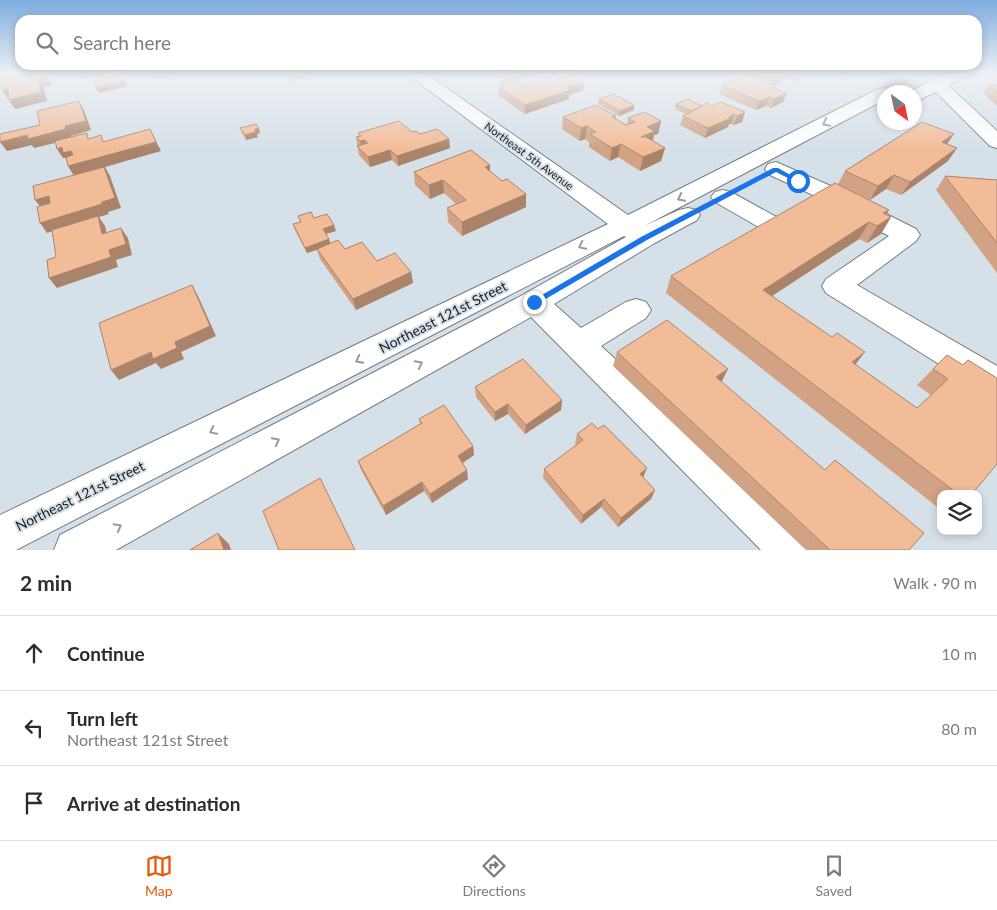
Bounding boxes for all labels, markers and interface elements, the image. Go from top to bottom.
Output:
search box [15,15,982,70]
icon: search [33,29,61,57]
text: Search here [73,31,171,54]
north arrow [877,85,922,130]
one-way arrow [822,117,831,127]
street label: Northeast 5th Avenue [482,119,576,192]
route start [787,170,810,193]
one-way arrow [678,192,687,202]
one-way arrow [578,240,587,250]
street label: Northeast 121st Street [376,277,510,356]
route end [523,291,546,314]
one-way arrow [355,354,364,364]
one-way arrow [414,361,423,371]
one-way arrow [209,425,218,435]
one-way arrow [271,438,280,448]
street label: Northeast 121st Street [13,457,147,534]
map controls [937,490,982,535]
button: layers [937,490,982,535]
one-way arrow [112,523,121,533]
text: 2 min [20,570,72,595]
text: Walk · 90 m [893,573,977,592]
icon: ahead [20,639,48,667]
text: Continue [67,642,145,665]
text: 10 m [941,644,977,663]
text: Turn left [67,707,138,730]
icon: left [20,714,48,742]
text: 80 m [941,719,977,738]
text: Northeast 121st Street [67,730,228,749]
icon: arrive [20,789,48,817]
text: Arrive at destination [67,792,240,815]
tab: Map [145,852,173,899]
tab: Directions [463,852,526,899]
tab: Saved [816,852,852,899]

